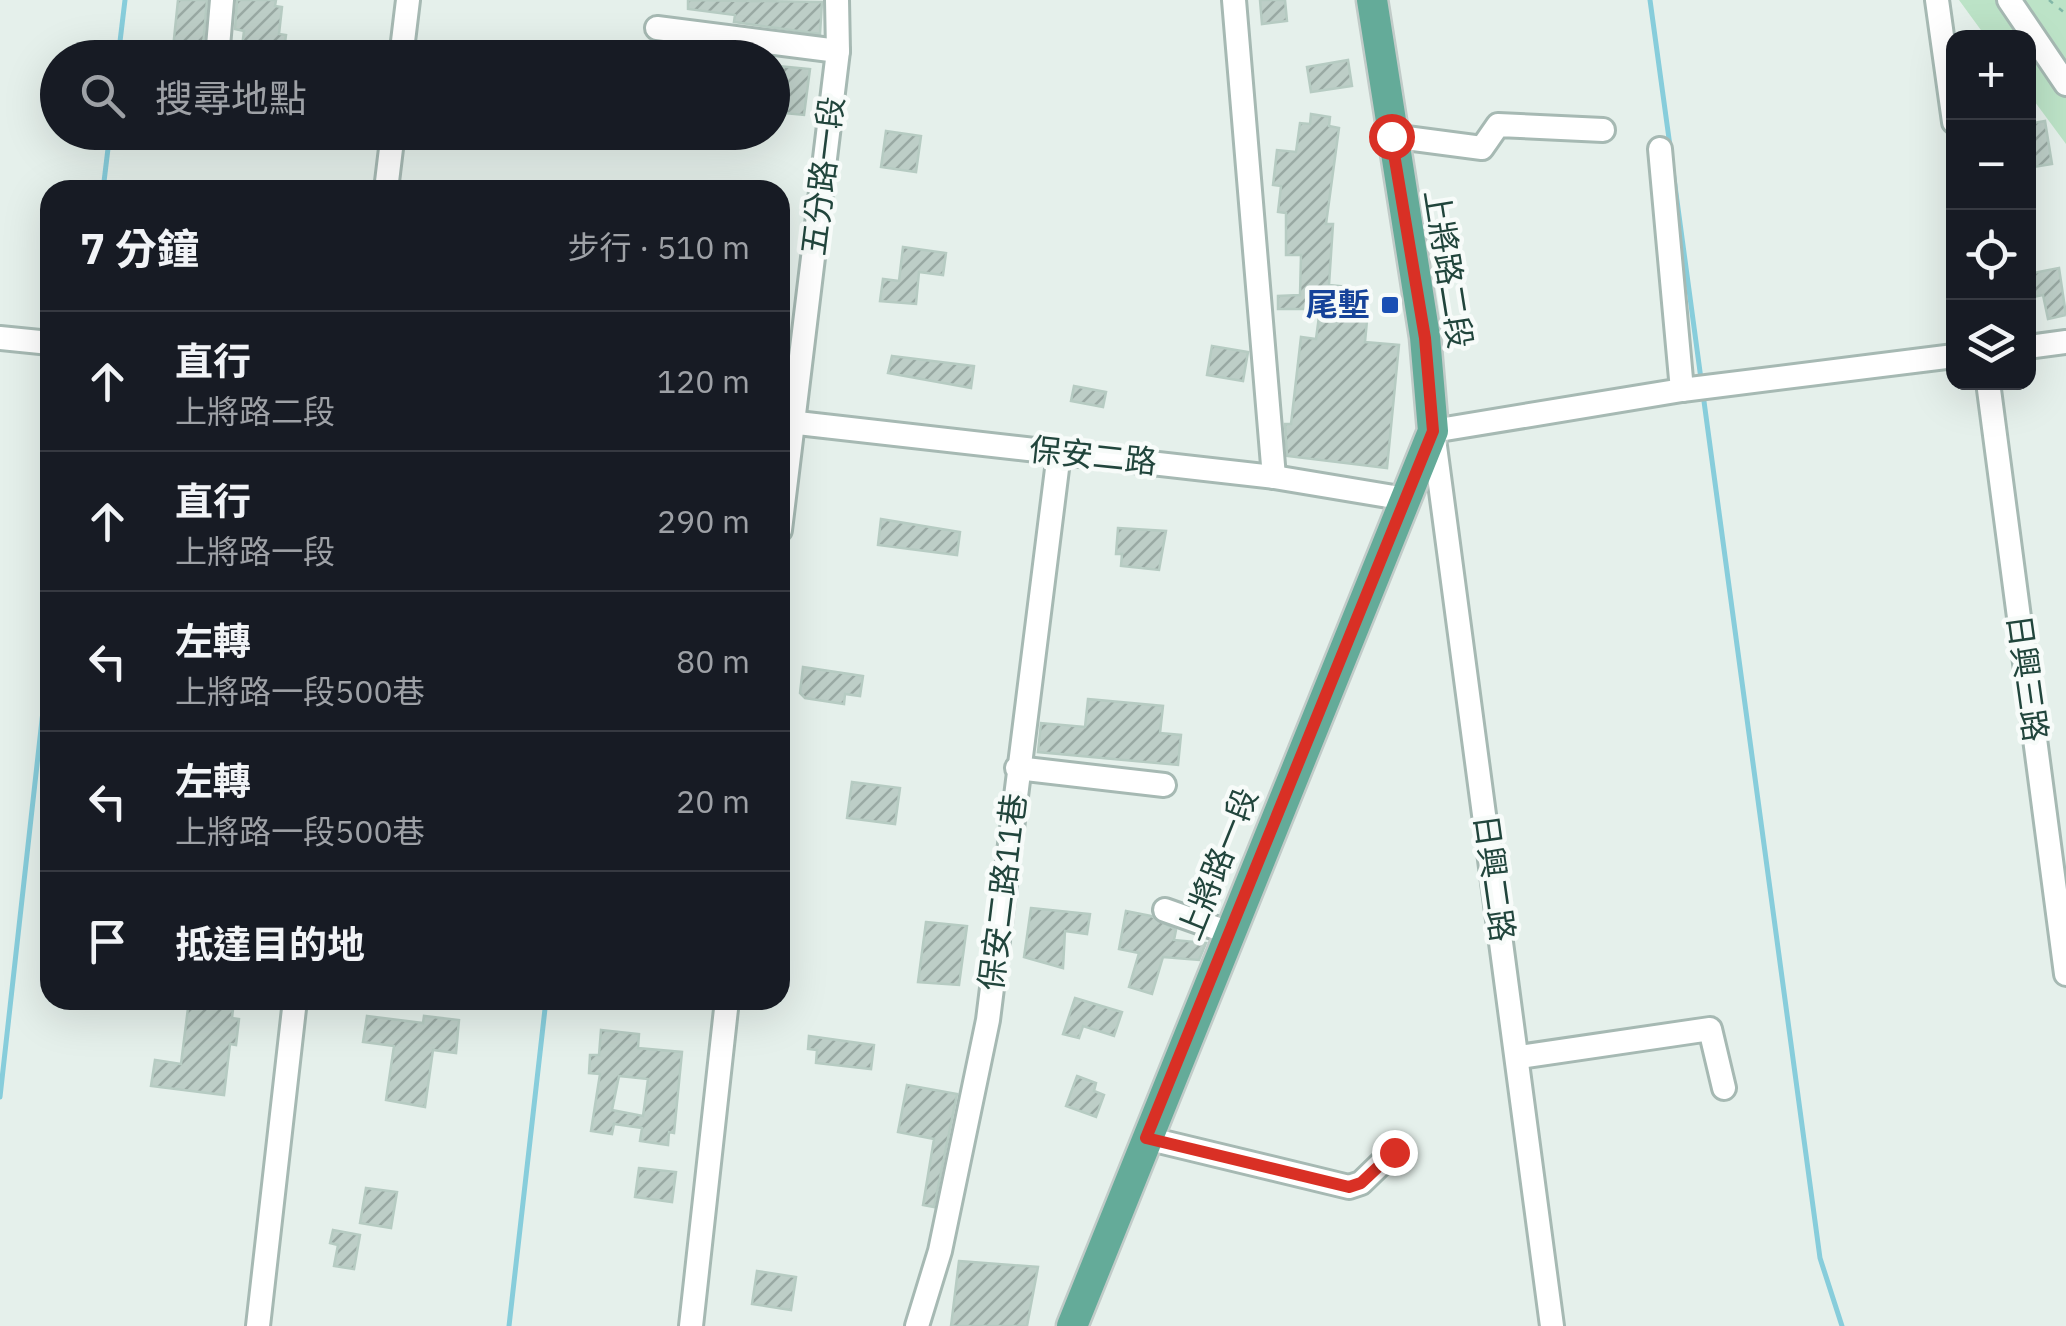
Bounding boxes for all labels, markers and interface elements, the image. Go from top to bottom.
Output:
map controls [1946,30,2036,390]
button: + [1946,30,2036,120]
search box [40,40,790,150]
icon: search [75,68,130,123]
text: 搜尋地點 [155,73,307,122]
street label: 五分路一段 [791,94,853,258]
route start [1369,114,1415,160]
button: − [1946,120,2036,210]
street label: 上將路二段 [1416,187,1482,351]
button: locate [1946,210,2036,300]
text: 7 分鐘 [80,221,199,276]
text: 步行 · 510 m [567,226,750,268]
place label: 尾塹 [1306,283,1370,325]
marker: 尾塹 [1379,294,1401,316]
button: layers [1946,300,2036,390]
text: 直行 [175,336,251,385]
icon: ahead [80,354,135,409]
text: 120 m [657,360,750,402]
text: 上將路二段 [175,390,335,432]
street label: 保安二路 [1027,427,1159,483]
text: 直行 [175,476,251,525]
icon: ahead [80,494,135,549]
text: 290 m [657,500,750,542]
text: 上將路一段 [175,530,335,572]
street label: 日興三路 [1998,612,2058,744]
text: 左轉 [175,616,251,665]
icon: left [80,634,135,689]
text: 80 m [676,640,750,682]
text: 上將路一段500巷 [175,670,425,712]
text: 左轉 [175,756,251,805]
icon: left [80,774,135,829]
text: 20 m [676,780,750,822]
street label: 上將路一段 [1168,782,1267,946]
street label: 保安二路11巷 [969,791,1035,993]
text: 上將路一段500巷 [175,810,425,852]
street label: 日興二路 [1465,812,1525,944]
icon: arrive [80,914,135,969]
text: 抵達目的地 [175,919,365,968]
route end [1372,1130,1418,1176]

